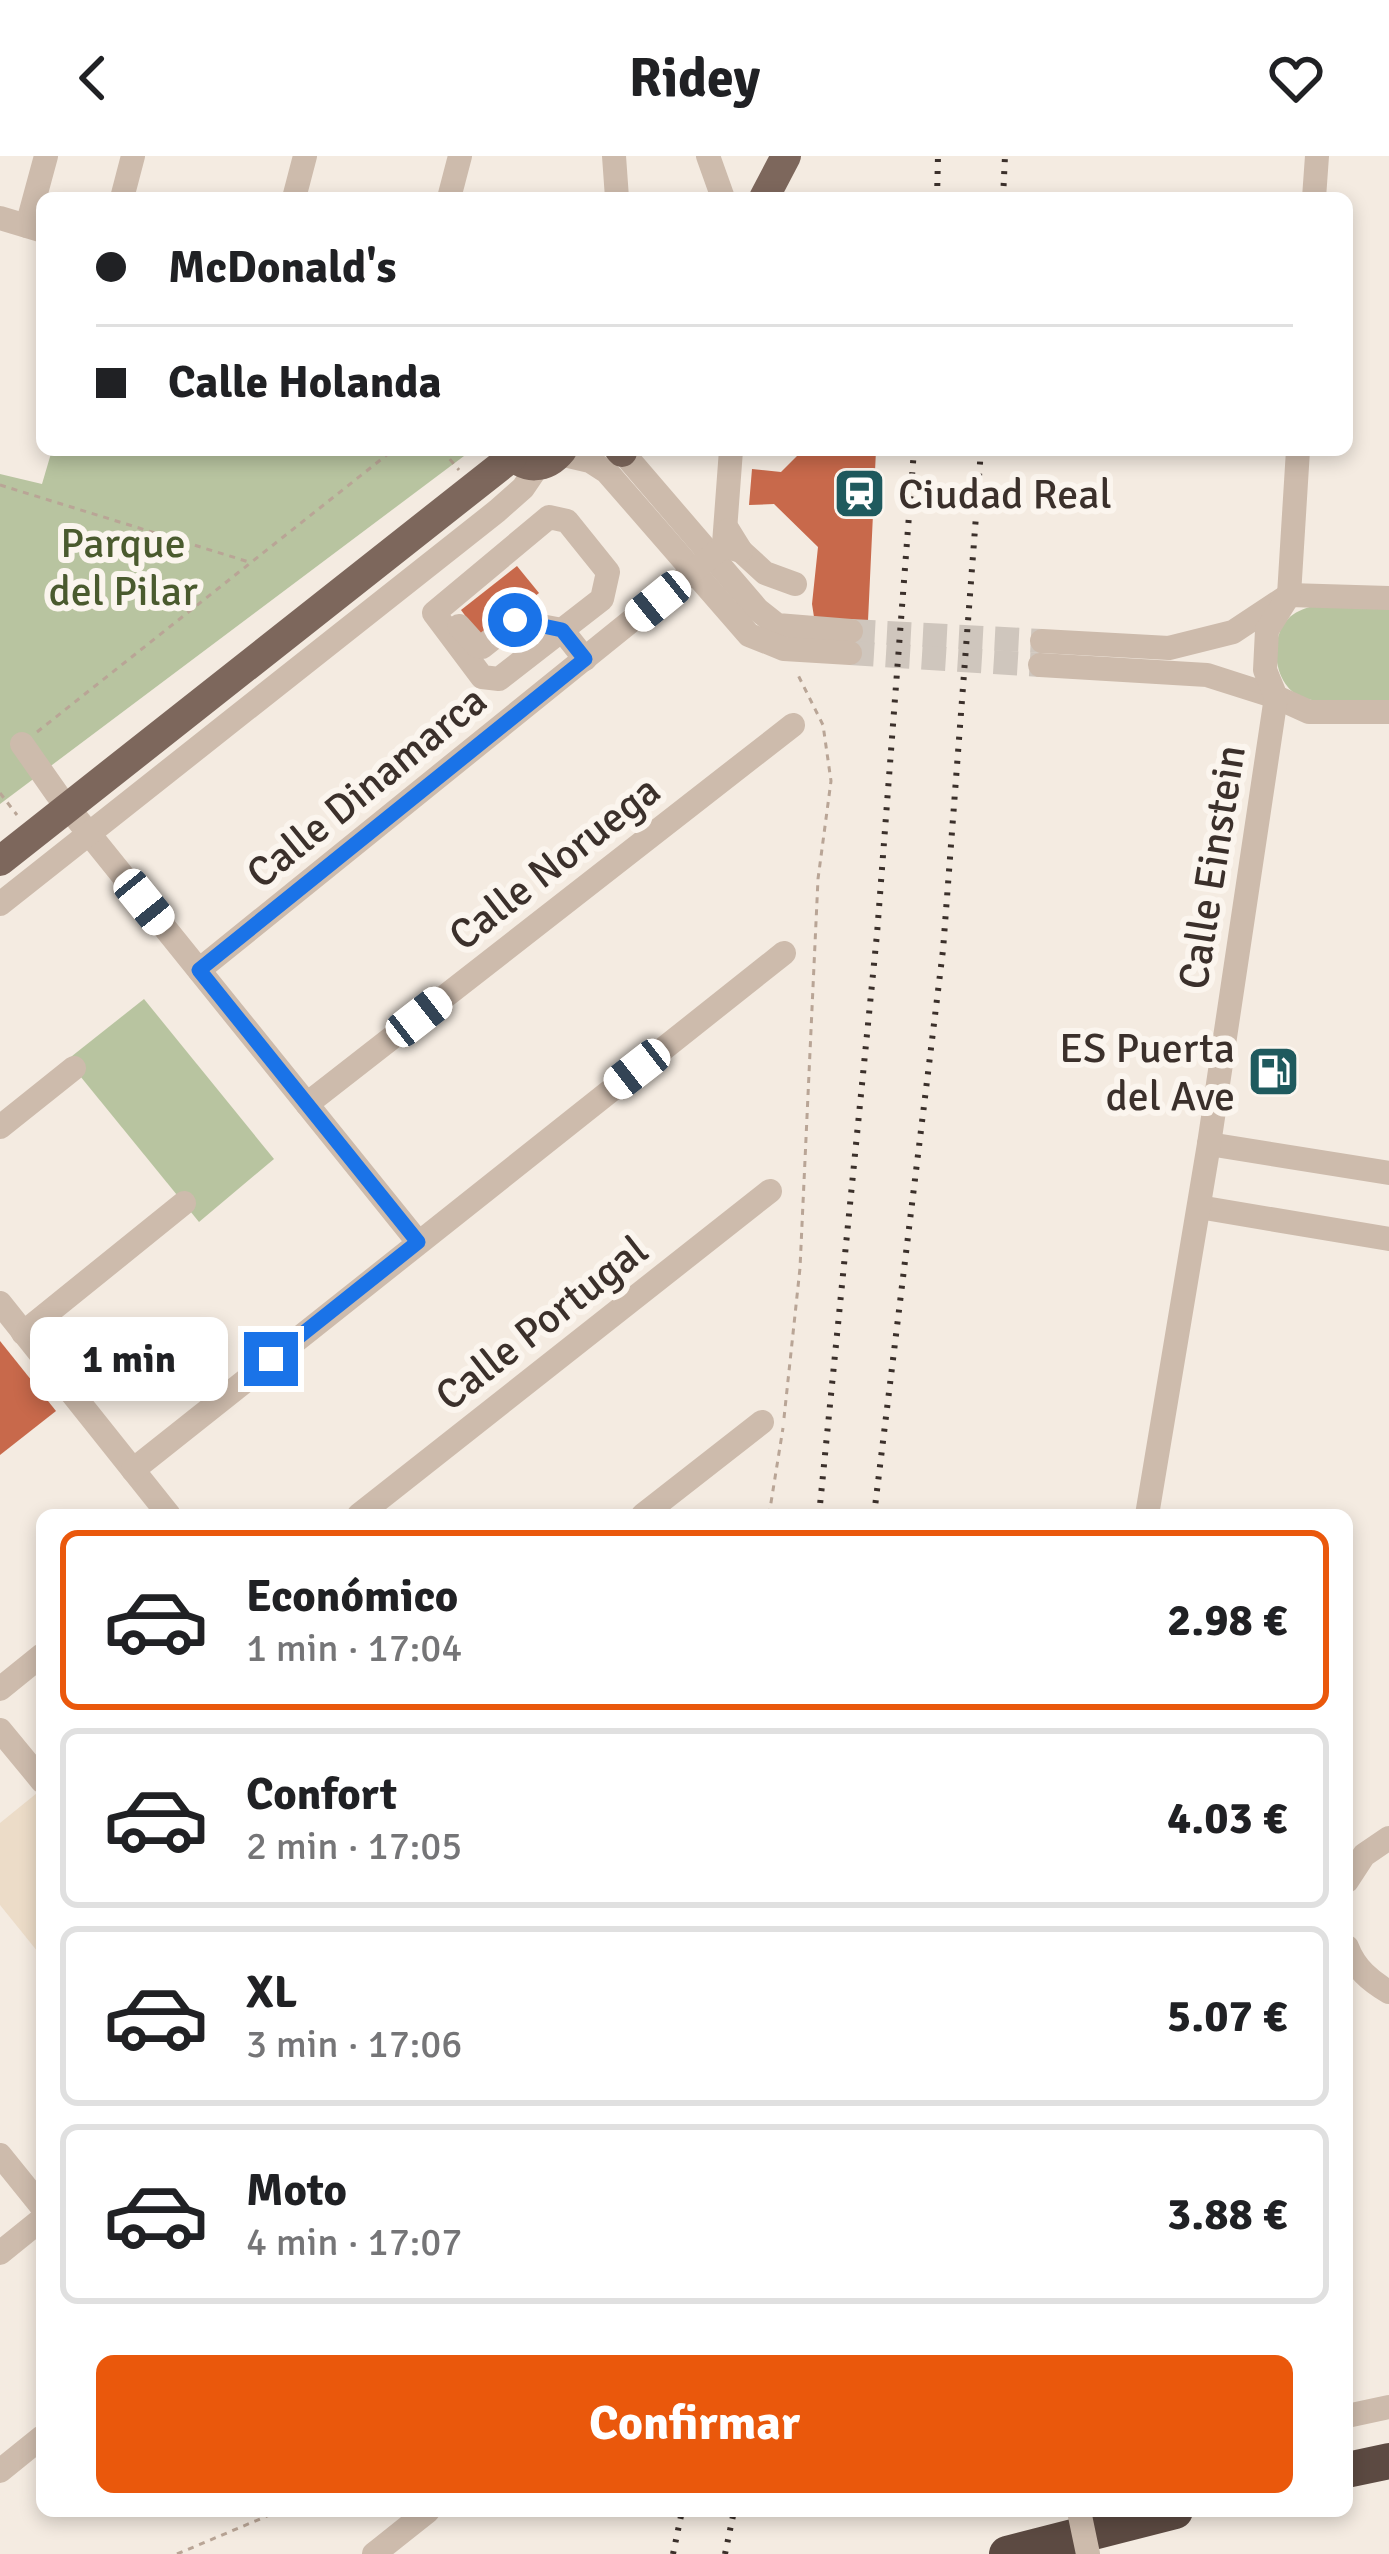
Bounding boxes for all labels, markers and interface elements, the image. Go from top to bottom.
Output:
icon: back [60,45,126,111]
text: Ridey [629,45,760,112]
icon: heart [1263,45,1329,111]
text: McDonald's [168,240,396,295]
text: Calle Holanda [168,355,442,410]
station icon: Ciudad Real [831,465,887,521]
place label: Ciudad Real [898,469,1112,520]
park label: Parque del Pilar [48,518,198,617]
car [619,564,697,638]
route start [488,593,542,647]
street label: Calle Dinamarca [237,675,497,899]
street label: Calle Einstein [1168,742,1257,993]
street label: Calle Noruega [439,765,671,961]
car [107,863,181,941]
car [380,981,458,1053]
place label: ES Puerta del Ave [1059,1023,1235,1122]
car [598,1033,676,1105]
fuel station icon: ES Puerta del Ave [1246,1043,1302,1099]
street label: Calle Portugal [426,1225,658,1422]
callout: 1 min [31,1317,229,1401]
route end [244,1332,298,1386]
text: 1 min [82,1335,176,1383]
icon: car [102,1566,210,1674]
text: Económico [246,1569,458,1624]
text: 2.98 € [1167,1593,1287,1648]
text: 1 min · 17:04 [246,1624,462,1672]
icon: car [102,1764,210,1872]
text: Confort [246,1767,397,1822]
text: 4.03 € [1167,1791,1287,1846]
text: 2 min · 17:05 [246,1822,462,1870]
icon: car [102,1962,210,2070]
text: XL [246,1965,297,2020]
text: 5.07 € [1167,1989,1287,2044]
text: 3 min · 17:06 [246,2020,462,2068]
icon: car [102,2160,210,2268]
text: Moto [246,2163,347,2218]
text: 3.88 € [1167,2187,1287,2242]
text: 4 min · 17:07 [246,2218,462,2266]
button: Confirmar [96,2355,1293,2493]

